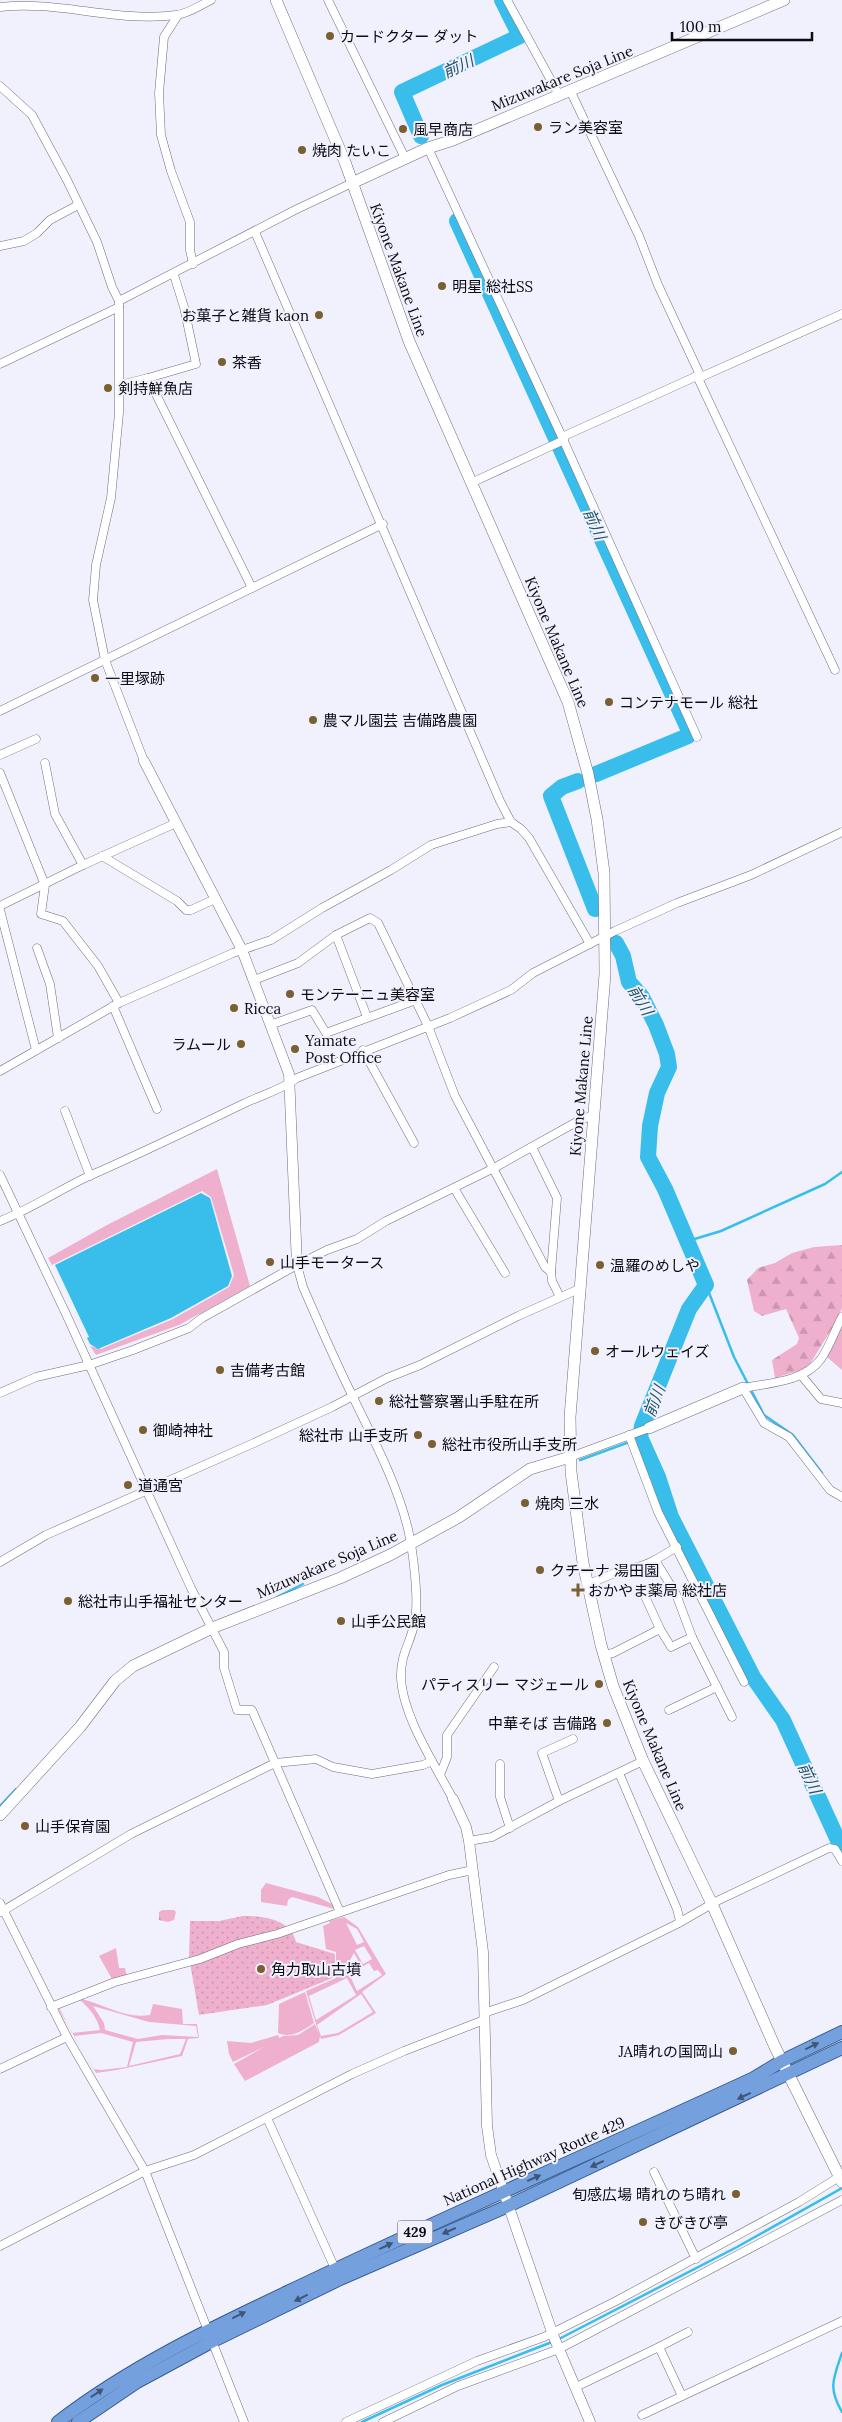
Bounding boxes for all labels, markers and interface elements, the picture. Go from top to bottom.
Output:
scale bar [672,10,812,42]
text: 100 m [680,17,721,36]
place label: カードクター ダット [340,27,478,46]
marker: カードクター ダット [324,30,336,42]
street label: Mizuwakare Soja Line [488,41,636,115]
water label: 前川 [439,49,479,82]
place label: ラン美容室 [548,118,623,137]
place label: 風早商店 [413,120,473,139]
marker: ラン美容室 [532,121,544,133]
marker: 風早商店 [397,123,409,135]
place label: 焼肉 たいこ [312,141,391,160]
marker: 焼肉 たいこ [296,144,308,156]
street label: Kiyone Makane Line [366,201,432,339]
place label: 明星 総社SS [452,277,533,296]
marker: 明星 総社SS [436,280,448,292]
place label: お菓子と雑貨 kaon [181,306,309,325]
marker: お菓子と雑貨 kaon [313,309,325,321]
place label: 茶香 [232,353,262,372]
marker: 茶香 [216,356,228,368]
place label: 剣持鮮魚店 [118,379,193,398]
marker: 剣持鮮魚店 [102,382,114,394]
water label: 前川 [579,505,611,545]
street label: Kiyone Makane Line [521,574,593,710]
place label: 一里塚跡 [105,669,165,688]
marker: 一里塚跡 [89,672,101,684]
place label: コンテナモール 総社 [619,693,758,712]
marker: コンテナモール 総社 [603,696,615,708]
place label: 農マル園芸 吉備路農園 [323,711,477,730]
marker: 農マル園芸 吉備路農園 [307,714,319,726]
water label: 前川 [624,981,659,1021]
place label: モンテーニュ美容室 [300,985,435,1004]
marker: モンテーニュ美容室 [284,988,296,1000]
place label: Ricca [244,999,281,1018]
marker: Ricca [228,1002,240,1014]
street label: Kiyone Makane Line [565,1015,597,1157]
place label: Yamate Post Office [304,1031,382,1067]
place label: ラムール [171,1035,231,1054]
marker: ラムール [235,1038,247,1050]
marker: Yamate Post Office [289,1043,301,1055]
place label: 山手モータース [280,1253,384,1272]
marker: 山手モータース [264,1256,276,1268]
place label: 温羅のめしや [610,1256,700,1275]
marker: 温羅のめしや [594,1259,606,1271]
place label: オールウェイズ [605,1342,710,1361]
marker: オールウェイズ [589,1345,601,1357]
place label: 吉備考古館 [230,1361,305,1380]
marker: 吉備考古館 [214,1364,226,1376]
water label: 前川 [639,1381,670,1420]
place label: 総社警察署山手駐在所 [389,1392,539,1411]
marker: 総社警察署山手駐在所 [373,1395,385,1407]
place label: 御崎神社 [153,1421,213,1440]
marker: 御崎神社 [137,1424,149,1436]
place label: 総社市 山手支所 [299,1426,408,1445]
marker: 総社市 山手支所 [412,1429,424,1441]
place label: 総社市役所山手支所 [442,1435,577,1454]
marker: 総社市役所山手支所 [426,1438,438,1450]
place label: 道通宮 [138,1476,183,1495]
marker: 道通宮 [122,1479,134,1491]
place label: 焼肉 三水 [535,1494,599,1513]
marker: 焼肉 三水 [519,1497,531,1509]
street label: Mizuwakare Soja Line [254,1526,400,1602]
place label: クチーナ 湯田園 [550,1561,659,1580]
marker: クチーナ 湯田園 [534,1564,546,1576]
place label: おかやま薬局 総社店 [588,1581,727,1600]
marker: おかやま薬局 総社店 [572,1584,584,1596]
place label: 総社市山手福祉センター [78,1592,243,1611]
marker: 総社市山手福祉センター [62,1595,74,1607]
place label: 山手公民館 [351,1612,426,1631]
marker: 山手公民館 [335,1615,347,1627]
place label: パティスリー マジェール [421,1675,589,1694]
street label: Kiyone Makane Line [619,1677,691,1813]
marker: パティスリー マジェール [593,1678,605,1690]
place label: 中華そば 吉備路 [488,1714,597,1733]
marker: 中華そば 吉備路 [601,1717,613,1729]
water label: 前川 [794,1759,827,1799]
place label: 山手保育園 [35,1817,110,1836]
marker: 山手保育園 [19,1820,31,1832]
place label: 角力取山古墳 [271,1960,361,1979]
marker: 角力取山古墳 [255,1963,267,1975]
place label: JA晴れの国岡山 [617,2042,723,2061]
one-way arrow [805,2042,819,2050]
marker: JA晴れの国岡山 [727,2045,739,2057]
one-way arrow [737,2091,752,2100]
street label: National Highway Route 429 [440,2112,628,2210]
one-way arrow [590,2160,604,2168]
one-way arrow [527,2173,541,2181]
place label: 旬感広場 晴れのち晴れ [572,2185,726,2204]
marker: 旬感広場 晴れのち晴れ [730,2188,742,2200]
place label: きびきび亭 [653,2213,728,2232]
marker: きびきび亭 [637,2216,649,2228]
road number: 429 [398,2220,432,2244]
one-way arrow [442,2228,456,2236]
one-way arrow [379,2241,393,2249]
one-way arrow [294,2294,308,2302]
one-way arrow [232,2311,247,2319]
one-way arrow [91,2388,104,2398]

